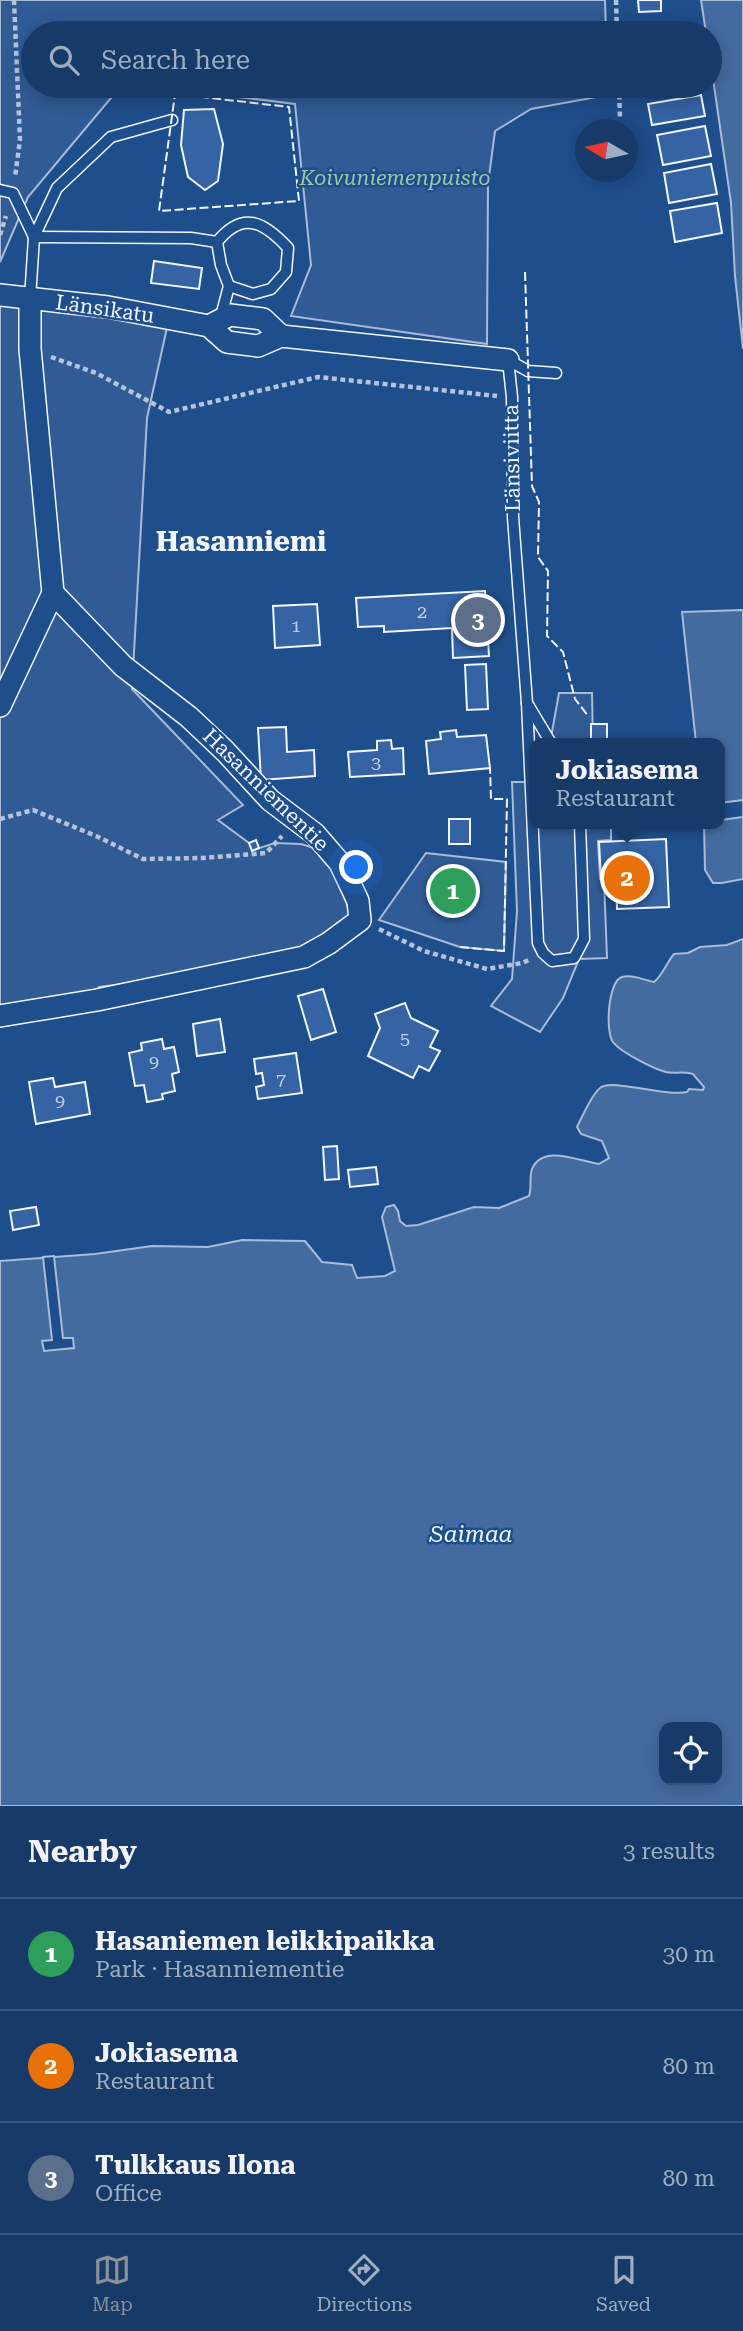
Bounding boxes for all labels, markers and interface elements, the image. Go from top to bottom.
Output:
search box [21,21,722,98]
icon: search [45,41,83,79]
text: Search here [101,45,250,75]
north arrow [575,119,638,182]
park label: Koivuniemenpuisto [298,166,491,190]
street label: Länsikatu [54,290,156,328]
street label: Länsiviitta [499,403,525,512]
district label: Hasanniemi [156,525,326,558]
pin: 3 [455,594,501,646]
house number: 2 [417,601,427,622]
house number: 1 [291,615,301,636]
street label: Hasanniementie [198,724,334,856]
popup [529,738,725,829]
house number: 3 [371,752,381,773]
text: Jokiasema [555,755,699,785]
text: Restaurant [555,785,675,812]
your location [339,850,373,884]
pin: 2 [604,852,650,904]
pin: 1 [430,865,476,917]
house number: 5 [400,1028,410,1049]
house number: 9 [149,1051,159,1072]
house number: 7 [276,1069,286,1090]
house number: 9 [55,1090,65,1111]
water label: Saimaa [428,1521,513,1548]
map controls [659,1722,722,1785]
button: locate [659,1722,722,1785]
text: Nearby [28,1834,137,1869]
text: 3 results [623,1838,715,1865]
text: Hasaniemen leikkipaikka [95,1926,435,1956]
text: 1 [45,1941,57,1968]
text: 30 m [662,1941,715,1968]
text: Park · Hasanniementie [95,1956,344,1983]
text: Jokiasema [95,2038,238,2068]
text: 2 [45,2053,57,2080]
text: 80 m [662,2053,715,2080]
text: Restaurant [95,2068,214,2095]
text: Tulkkaus Ilona [95,2150,296,2180]
text: 3 [45,2165,57,2192]
text: 80 m [662,2165,715,2192]
text: Office [95,2180,162,2207]
tab: Map [92,2251,133,2316]
tab: Directions [316,2251,412,2316]
tab: Saved [596,2251,651,2316]

